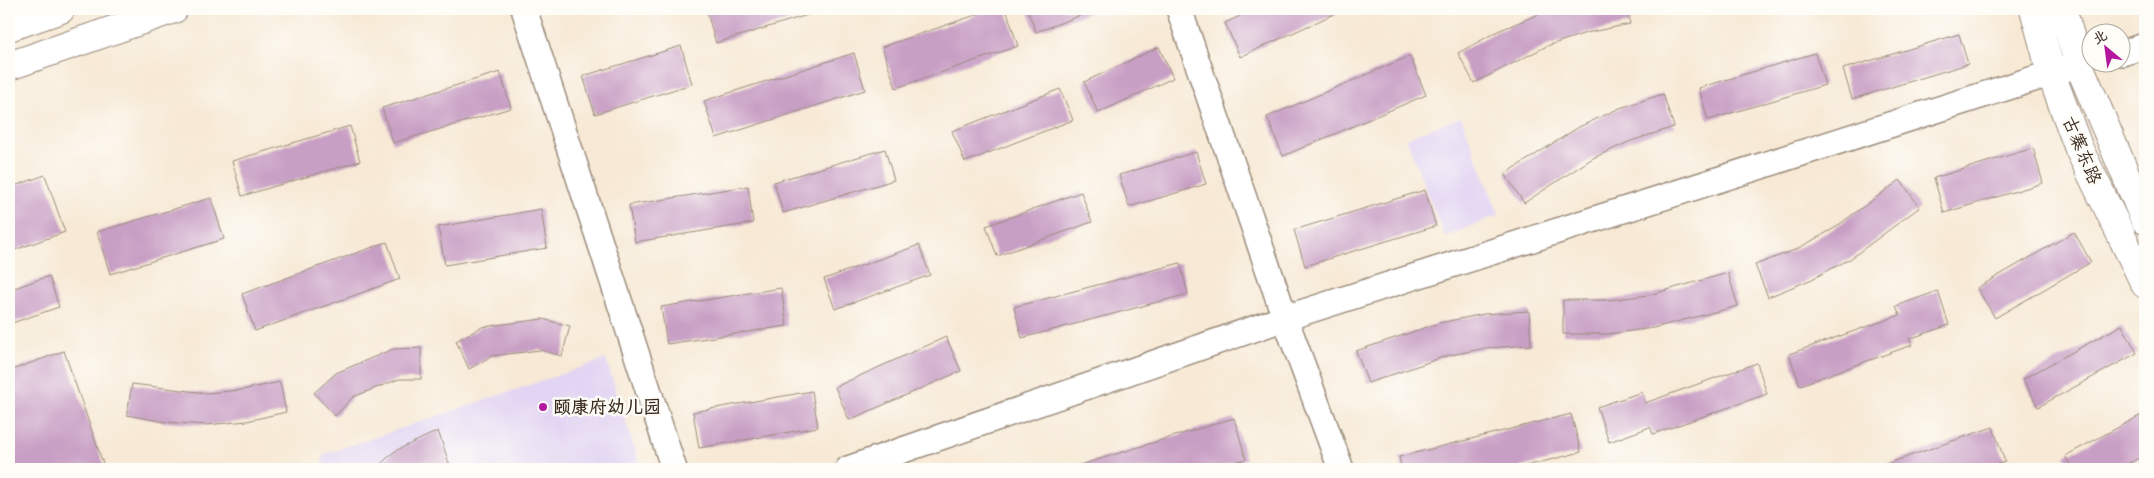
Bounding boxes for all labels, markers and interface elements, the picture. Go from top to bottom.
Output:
north arrow [2082,22,2132,72]
text: 北 [2091,28,2111,50]
street label: 古寨东路 [2056,113,2105,188]
place label: 颐康府幼儿园 [553,398,661,420]
marker: 颐康府幼儿园 [537,401,549,413]

